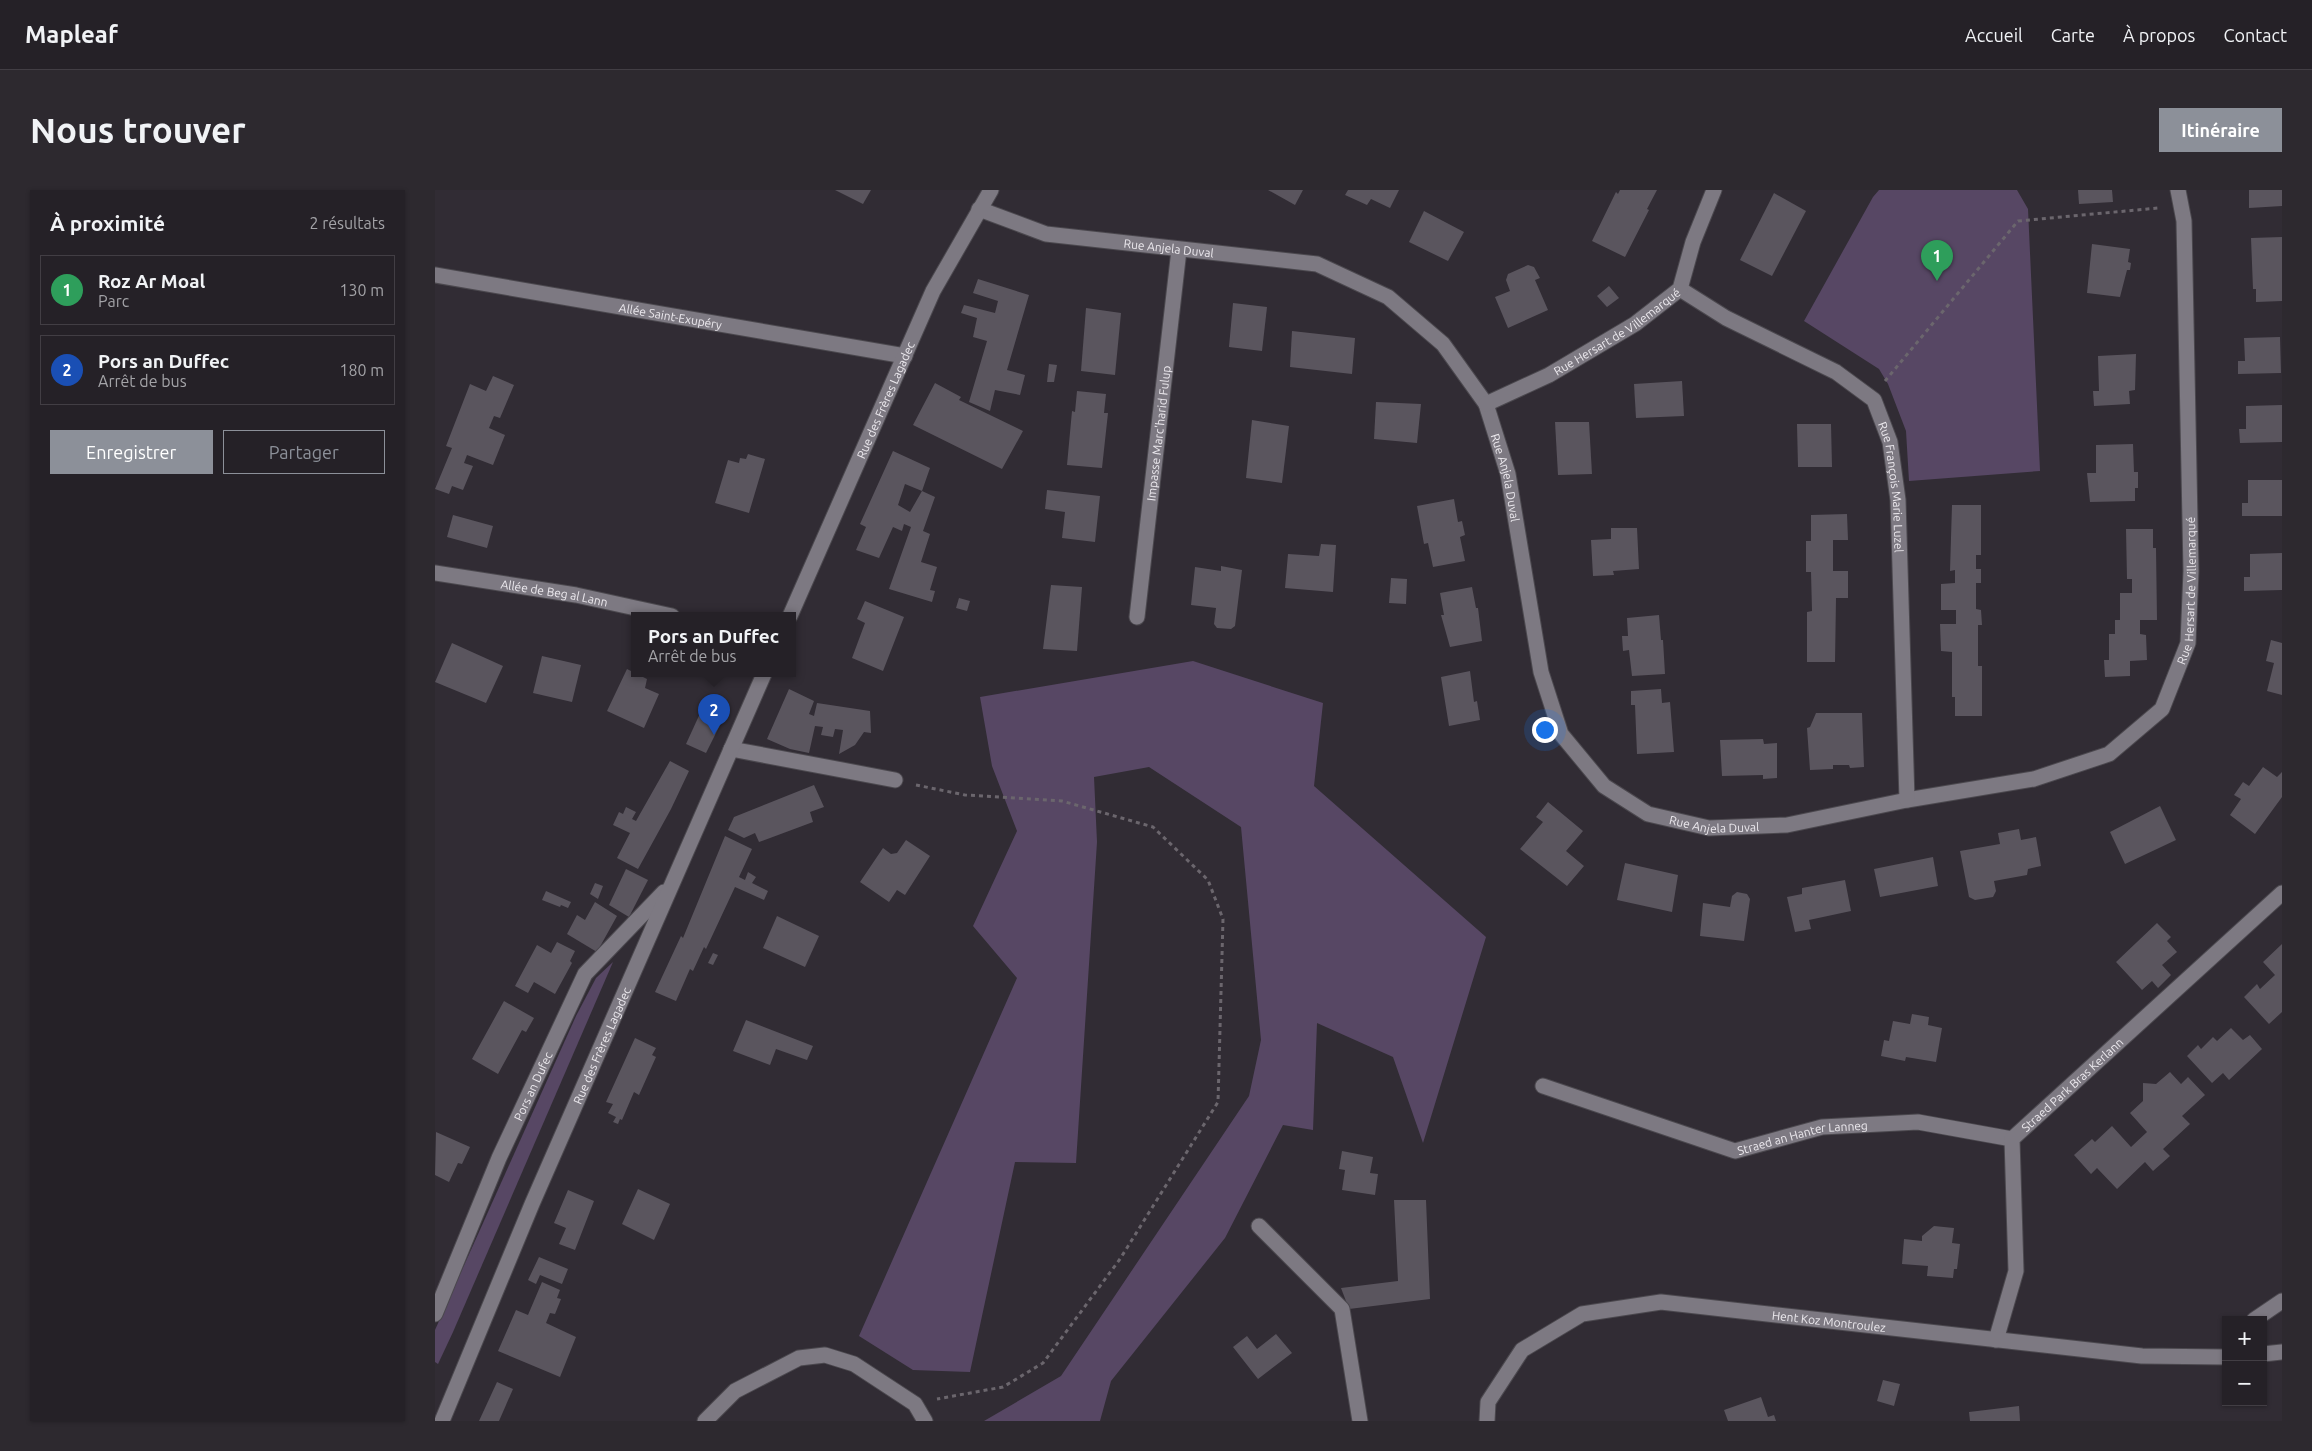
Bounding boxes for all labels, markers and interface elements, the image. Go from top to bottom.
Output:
text: Mapleaf [25,21,118,48]
text: Accueil [1965,25,2023,45]
text: Carte [2051,25,2095,45]
text: À propos [2123,25,2195,45]
text: Contact [2223,25,2287,45]
button: Itinéraire [2159,108,2282,152]
text: Nous trouver [30,110,246,150]
text: À proximité [50,211,165,235]
text: 2 résultats [309,214,385,232]
street label: Rue Anjela Duval [1123,236,1214,259]
pin: 1 [1921,240,1953,281]
text: Roz Ar Moal [98,270,205,292]
text: 1 [62,281,72,299]
text: 130 m [339,281,384,299]
street label: Rue Hersart de Villemarqué [1551,285,1682,377]
text: Parc [98,292,129,310]
street label: Allée Saint-Exupéry [618,300,723,331]
street label: Rue des Frères Lagadec [854,339,917,460]
text: Pors an Duffec [98,350,229,372]
text: 2 [62,361,72,379]
text: 180 m [339,361,384,379]
street label: Impasse Marc'harid Fulup [1144,365,1172,502]
text: Arrêt de bus [98,372,187,390]
street label: Rue François Marie Luzel [1876,420,1906,553]
button: Enregistrer [50,430,213,474]
button: Partager [223,430,385,474]
street label: Rue Anjela Duval [1489,432,1522,523]
street label: Rue Hersart de Villemarqué [2174,517,2198,666]
street label: Allée de Beg al Lann [500,577,609,608]
popup [631,612,796,677]
text: Pors an Duffec [648,625,779,647]
text: Arrêt de bus [648,647,736,665]
pin: 2 [698,694,730,735]
your location [1532,717,1558,743]
street label: Rue Anjela Duval [1668,813,1759,835]
street label: Rue des Frères Lagadec [570,985,633,1106]
street label: Straed Park Bras Kerlann [2019,1035,2125,1134]
street label: Pors an Dufec [511,1049,554,1123]
street label: Straed an Hanter Lanneg [1736,1118,1868,1157]
street label: Hent Koz Montroulez [1771,1308,1887,1334]
map controls [2222,1316,2267,1406]
button: + [2222,1316,2267,1361]
button: − [2222,1361,2267,1406]

